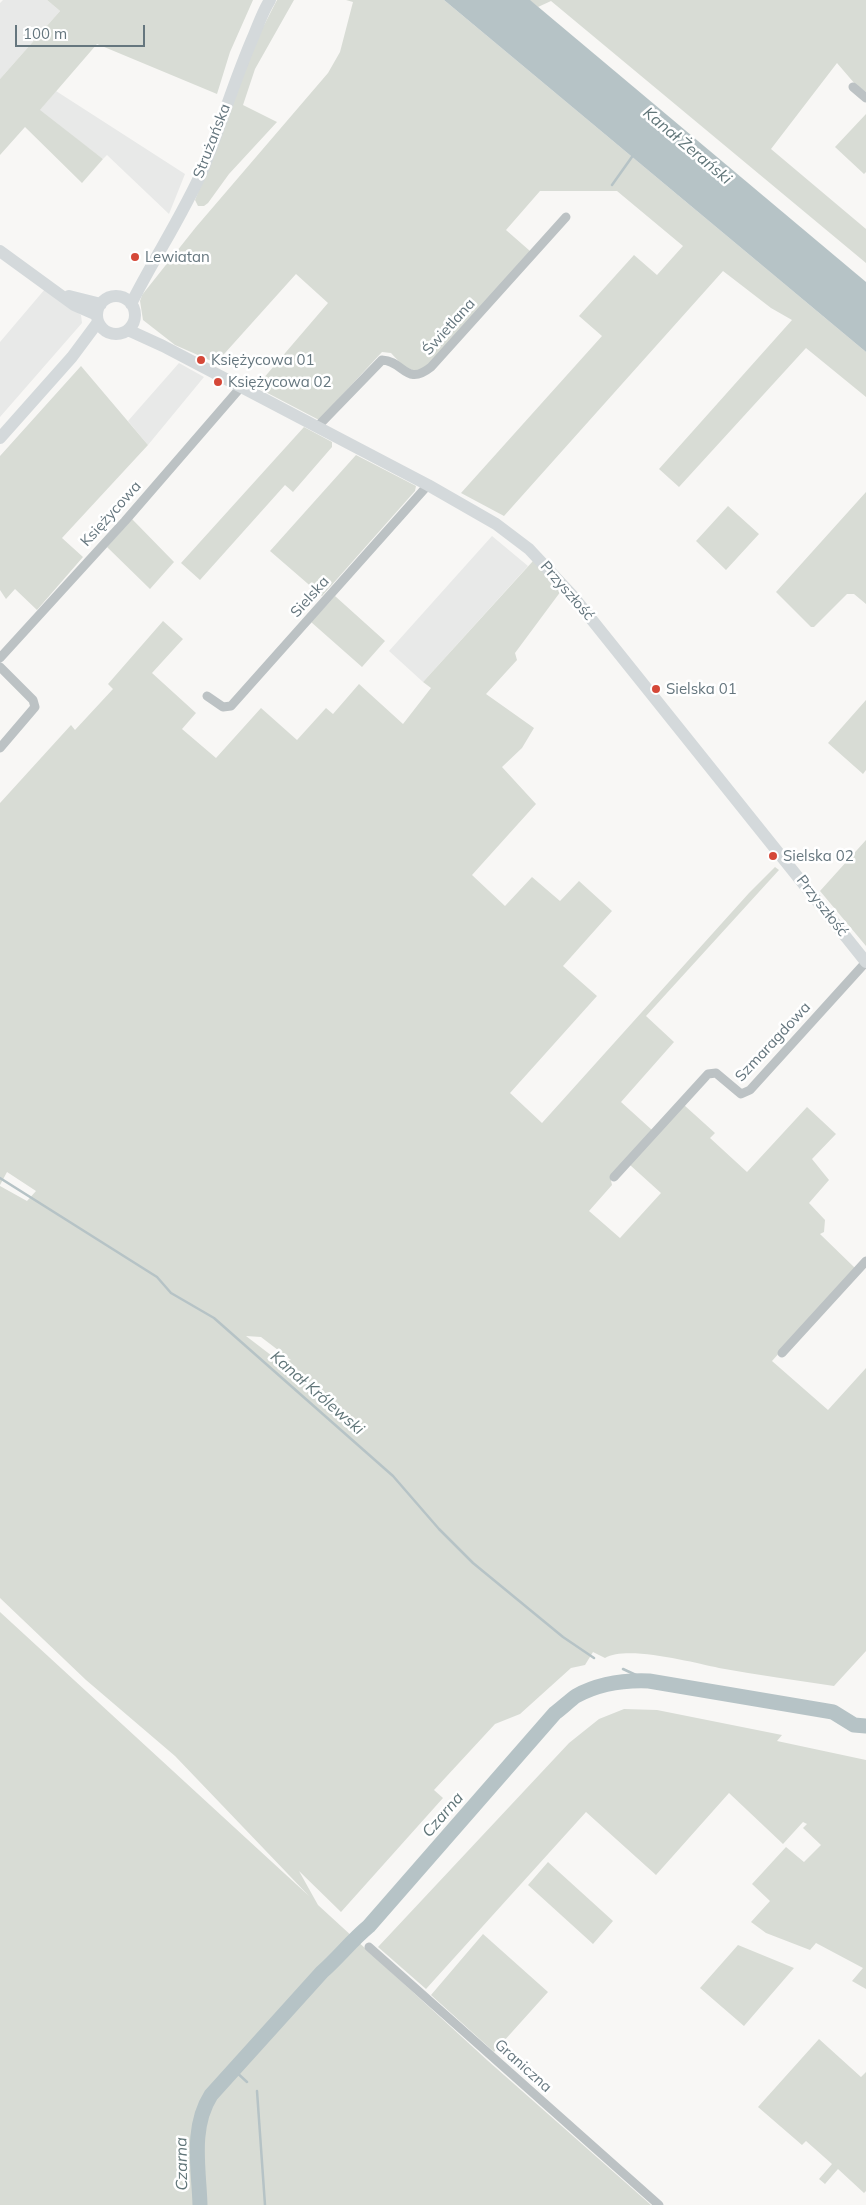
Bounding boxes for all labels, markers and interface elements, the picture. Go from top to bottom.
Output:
scale bar [18,15,148,47]
text: 100 m [23,24,67,43]
street label: Strużańska [190,101,234,181]
water label: Kanał Żerański [639,103,735,189]
place label: Lewiatan [145,248,210,266]
marker: Lewiatan [129,251,141,263]
street label: Świetlana [419,295,479,359]
place label: Księżycowa 01 [211,351,315,369]
marker: Księżycowa 01 [195,354,207,366]
place label: Księżycowa 02 [228,373,332,391]
marker: Księżycowa 02 [212,376,224,388]
street label: Księżycowa [77,478,145,550]
street label: Przyszłość [536,558,598,624]
street label: Sielska [287,573,333,621]
place label: Sielska 01 [666,680,737,698]
marker: Sielska 01 [650,683,662,695]
place label: Sielska 02 [783,847,854,865]
marker: Sielska 02 [767,850,779,862]
street label: Przyszłość [793,872,851,940]
street label: Szmaragdowa [732,999,814,1085]
water label: Kanał Królewski [266,1347,368,1439]
water label: Czarna [418,1789,468,1841]
street label: Graniczna [491,2036,555,2096]
water label: Czarna [172,2137,192,2191]

